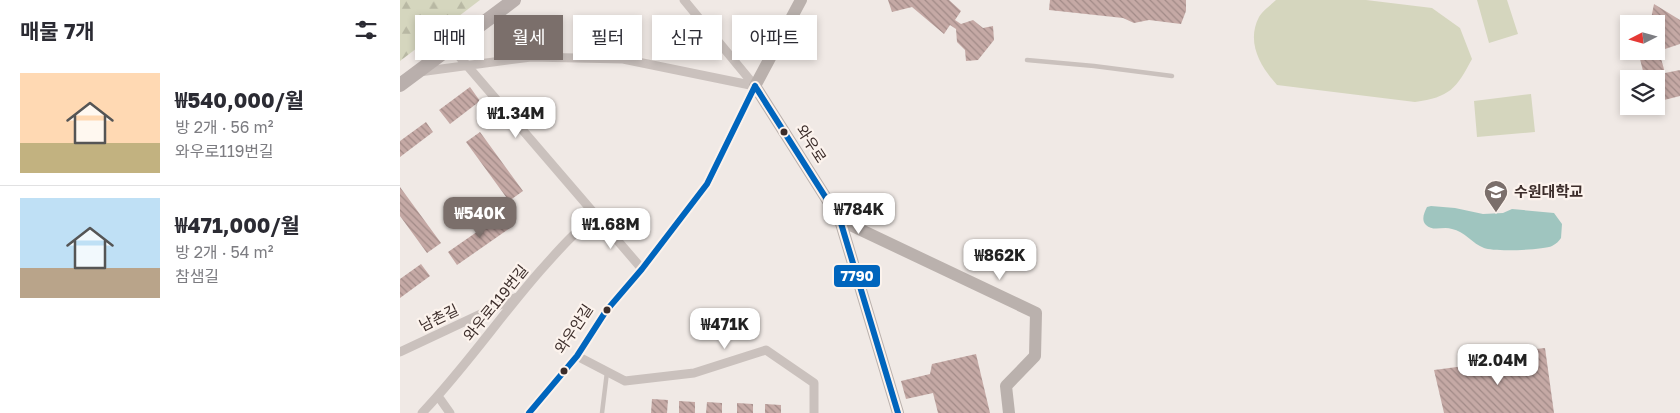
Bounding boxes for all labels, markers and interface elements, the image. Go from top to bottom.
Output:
chip: 매매 [415,15,484,60]
chip: 월세 [494,15,563,60]
chip: 필터 [573,15,642,60]
chip: 신규 [652,15,722,60]
chip: 아파트 [732,15,817,60]
north arrow [1620,15,1665,60]
map controls [1620,15,1665,115]
icon: filters [352,16,380,44]
text: 매물 7개 [20,18,95,44]
button: layers [1620,70,1665,115]
text: ₩540,000/월 [175,87,304,113]
icon: home [60,93,120,153]
pin: ₩1.34M [475,96,557,139]
text: ₩1.34M [488,103,544,123]
text: 방 2개 · 56 m² [175,117,273,137]
street label: 와우로 [793,121,831,166]
unlabelled marker [779,127,789,137]
text: 와우로119번길 [175,141,274,161]
school or university icon: 수원대학교 [1483,179,1509,213]
place label: 수원대학교 [1514,182,1583,200]
pin: ₩784K [824,192,894,235]
pin: ₩540K [445,196,515,239]
text: ₩784K [834,199,884,219]
text: ₩540K [454,203,506,223]
pin: ₩1.68M [570,208,652,250]
text: ₩471,000/월 [175,212,300,238]
text: ₩1.68M [582,214,640,234]
icon: home [60,218,120,278]
pin: ₩862K [965,238,1035,281]
text: 방 2개 · 54 m² [175,242,273,262]
text: ₩862K [974,245,1026,265]
street label: 와우로119번길 [459,261,531,344]
line badge: 7790 [833,264,881,288]
text: 참샘길 [175,266,219,286]
text: 7790 [840,267,874,284]
street label: 남촌길 [416,300,461,334]
street label: 와우안길 [550,301,596,356]
unlabelled marker [602,305,612,315]
pin: ₩471K [690,308,760,350]
text: ₩471K [701,314,749,334]
pin: ₩2.04M [1457,344,1539,386]
text: ₩2.04M [1469,350,1527,370]
unlabelled marker [559,366,569,376]

